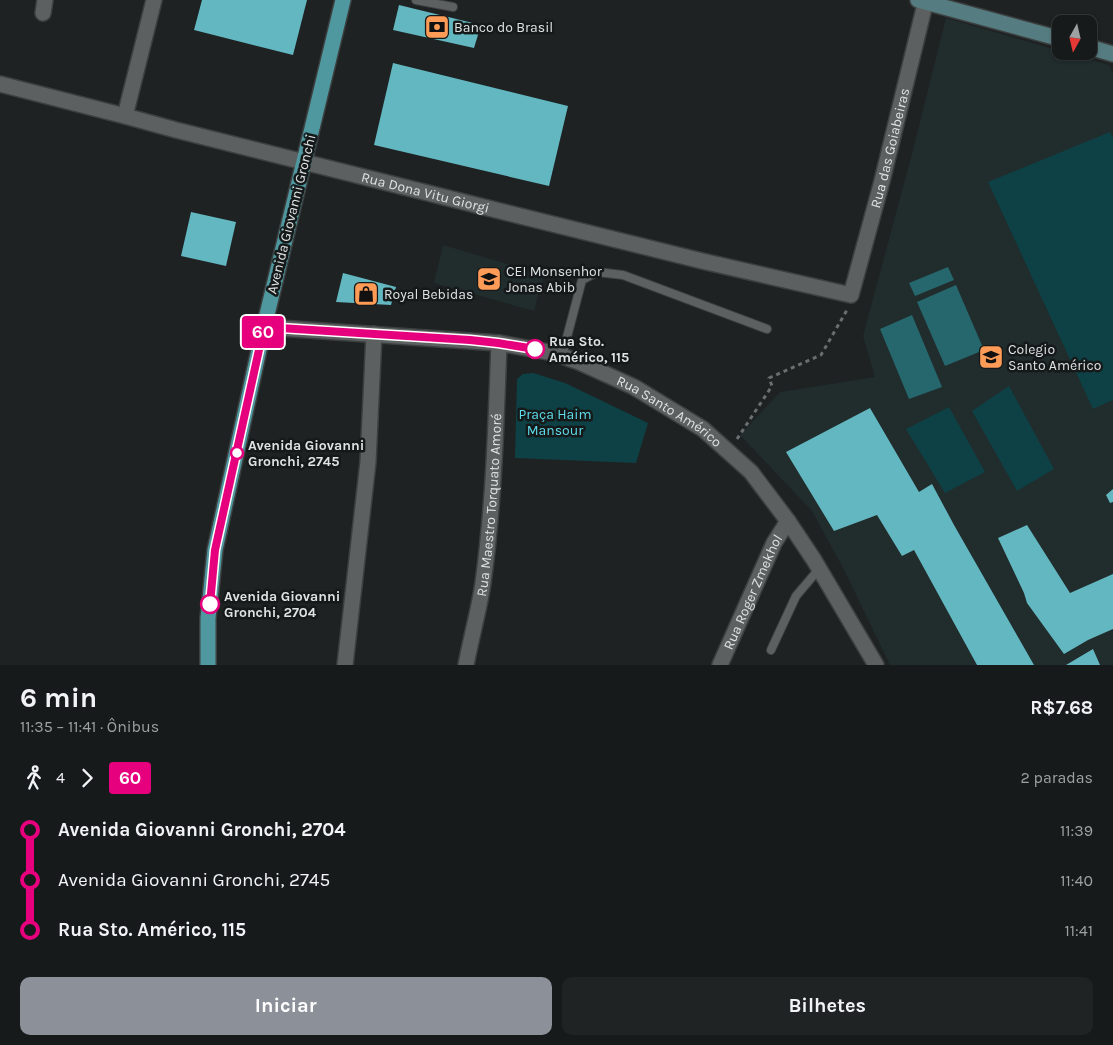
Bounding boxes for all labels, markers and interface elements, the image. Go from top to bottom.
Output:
bank icon: Banco do Brasil [424,14,450,40]
north arrow [1052,15,1098,60]
map controls [1052,15,1097,60]
place label: Banco do Brasil [454,19,553,36]
street label: Rua das Goiabeiras [867,86,913,210]
street label: Avenida Giovanni Gronchi [263,133,320,296]
street label: Rua Dona Vitu Giorgi [359,169,491,217]
place label: CEI Monsenhor Jonas Abib [506,263,603,296]
school or university icon: CEI Monsenhor Jonas Abib [476,266,502,292]
shop icon: Royal Bebidas [353,281,379,307]
place label: Royal Bebidas [384,286,473,303]
line badge: 60 [240,316,286,348]
text: 60 [252,321,274,343]
place label: Rua Sto. Américo, 115 [549,333,629,366]
marker: Rua Sto. Américo, 115 [525,339,545,359]
place label: Colegio Santo Américo [1008,341,1101,374]
school or university icon: Colegio Santo Américo [978,344,1004,370]
street label: Rua Santo Américo [614,372,725,451]
park label: Praça Haim Mansour [518,406,592,439]
street label: Rua Maestro Torquato Amoré [473,413,505,598]
place label: Avenida Giovanni Gronchi, 2745 [248,437,364,470]
marker: Avenida Giovanni Gronchi, 2745 [230,446,244,460]
street label: Rua Roger Zmekhol [720,531,786,652]
place label: Avenida Giovanni Gronchi, 2704 [224,588,340,621]
marker: Avenida Giovanni Gronchi, 2704 [200,594,220,614]
text: 6 min [20,681,97,714]
text: R$7.68 [1030,697,1093,719]
text: 11:35 – 11:41 · Ônibus [20,717,159,736]
icon: walk [20,764,48,792]
icon: forward [73,764,101,792]
text: 60 [119,767,141,789]
text: 4 [56,768,65,787]
text: 2 paradas [1020,768,1093,787]
text: Avenida Giovanni Gronchi, 2704 [58,819,346,841]
text: 11:39 [1060,821,1093,840]
text: Avenida Giovanni Gronchi, 2745 [58,869,330,891]
text: 11:40 [1060,871,1093,890]
text: Rua Sto. Américo, 115 [58,919,246,941]
text: 11:41 [1065,921,1093,940]
button: Iniciar [20,977,552,1035]
button: Bilhetes [562,977,1093,1035]

